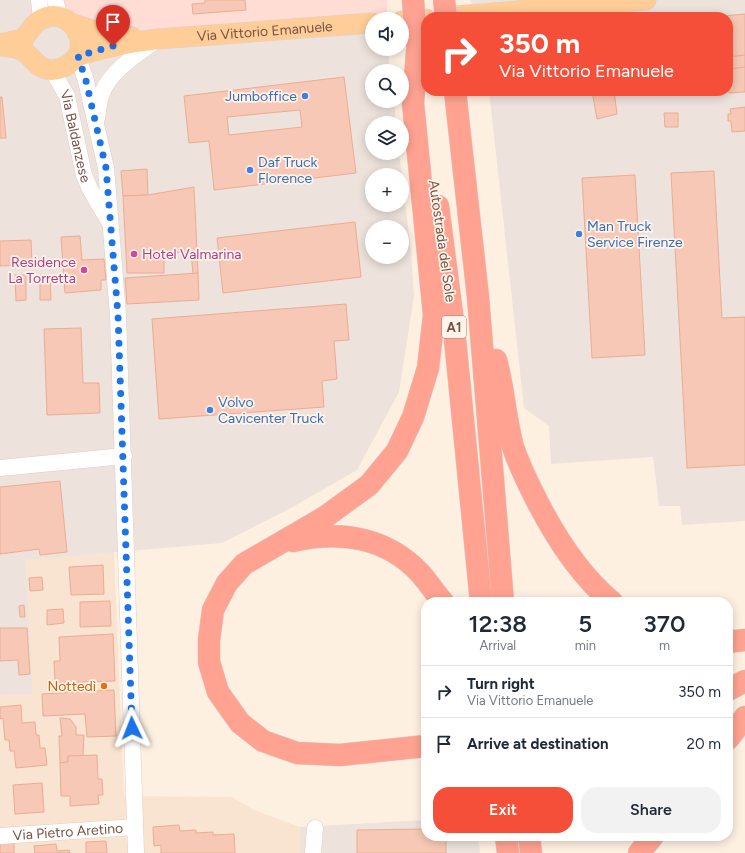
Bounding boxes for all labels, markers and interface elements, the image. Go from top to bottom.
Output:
pin [96,5,130,46]
icon: arrive [102,11,124,33]
map controls [365,12,409,264]
button: sound [365,12,409,56]
street label: Via Vittorio Emanuele [196,17,334,45]
text: 350 m [499,26,580,60]
icon: right [433,28,485,80]
text: Via Vittorio Emanuele [499,60,674,82]
button: search [365,64,409,108]
street label: Via Baldanzese [57,86,95,185]
place label: Jumboffice [225,88,297,105]
marker: Jumboffice [300,91,310,101]
button: layers [365,116,409,160]
place label: Daf Truck Florence [258,154,318,187]
marker: Daf Truck Florence [245,165,255,175]
button: + [365,168,409,212]
street label: Autostrada del Sole [425,179,459,303]
place label: Man Truck Service Firenze [587,218,683,251]
button: − [365,220,409,264]
marker: Man Truck Service Firenze [574,229,584,239]
place label: Hotel Valmarina [142,246,241,263]
marker: Hotel Valmarina [129,249,139,259]
place label: Residence La Torretta [8,254,76,287]
marker: Residence La Torretta [79,265,89,275]
road number: A1 [442,316,466,338]
place label: Volvo Cavicenter Truck [218,394,324,427]
marker: Volvo Cavicenter Truck [205,405,215,415]
text: 12:38 [469,609,527,638]
text: 5 [578,609,592,638]
text: 370 [644,609,685,638]
text: Arrival [479,638,516,653]
text: min [575,638,596,653]
text: m [659,638,670,653]
text: Turn right [467,675,535,693]
place label: Nottedì [47,678,97,695]
marker: Nottedì [99,681,109,691]
icon: right [433,681,455,703]
text: 350 m [678,683,721,701]
text: Via Vittorio Emanuele [467,693,593,708]
position arrow [111,707,153,749]
icon: arrive [433,733,455,755]
text: Arrive at destination [467,735,608,753]
text: 20 m [687,735,721,753]
button: Exit [433,787,573,833]
button: Share [581,787,721,833]
street label: Via Pietro Aretino [12,819,124,844]

